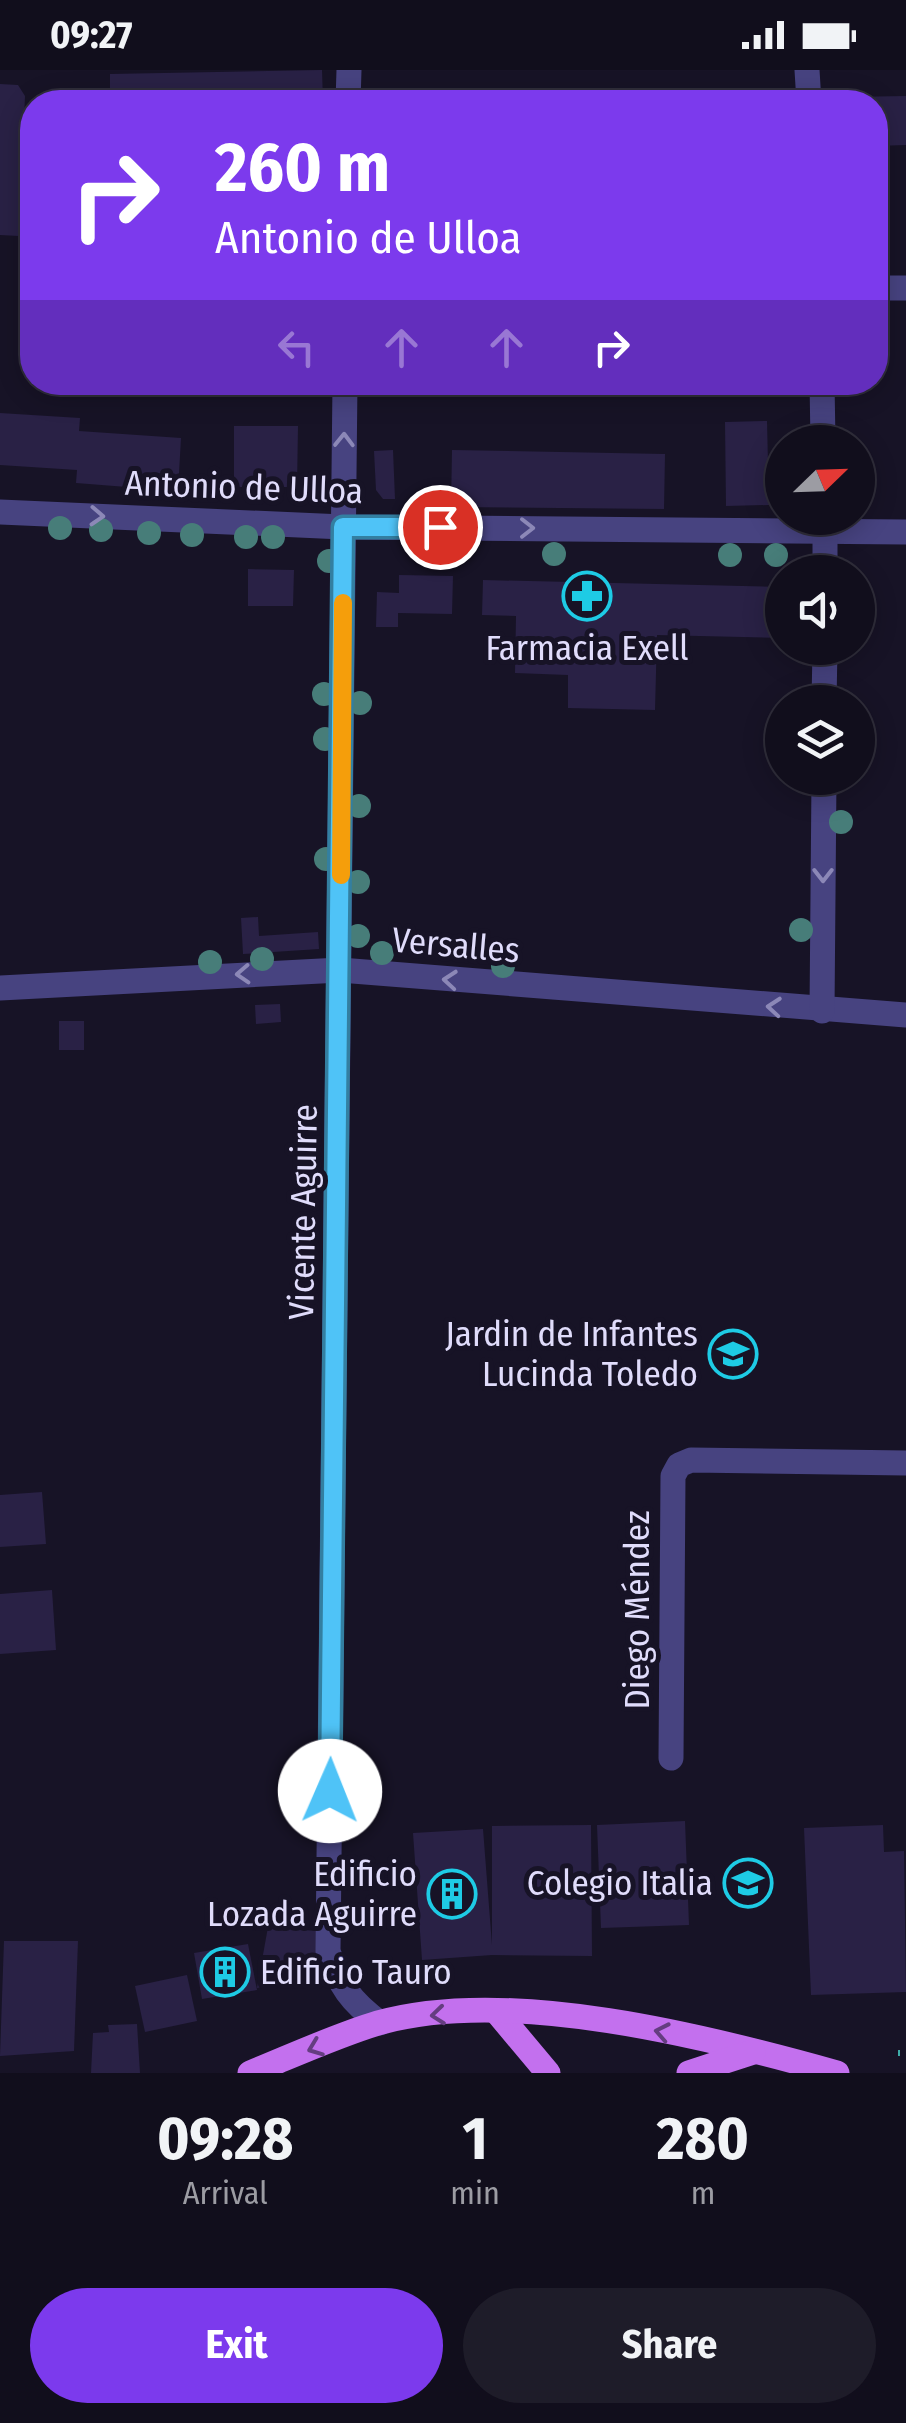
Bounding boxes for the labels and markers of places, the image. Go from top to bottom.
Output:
pin [398,485,483,570]
pharmacy icon: Farmacia Exell [561,570,613,622]
place label: Farmacia Exell [485,627,689,669]
place label: Jardin de Infantes Lucinda Toledo [445,1313,698,1395]
school or university icon: Jardin de Infantes Lucinda Toledo [707,1328,759,1380]
place label: Edificio Lozada Aguirre [207,1853,417,1935]
school or university icon: Colegio Italia [722,1857,774,1909]
place label: Colegio Italia [527,1862,713,1904]
building icon: Edificio Lozada Aguirre [426,1868,478,1920]
building icon: Edificio Tauro [199,1946,251,1998]
place label: Edificio Tauro [260,1951,452,1993]

